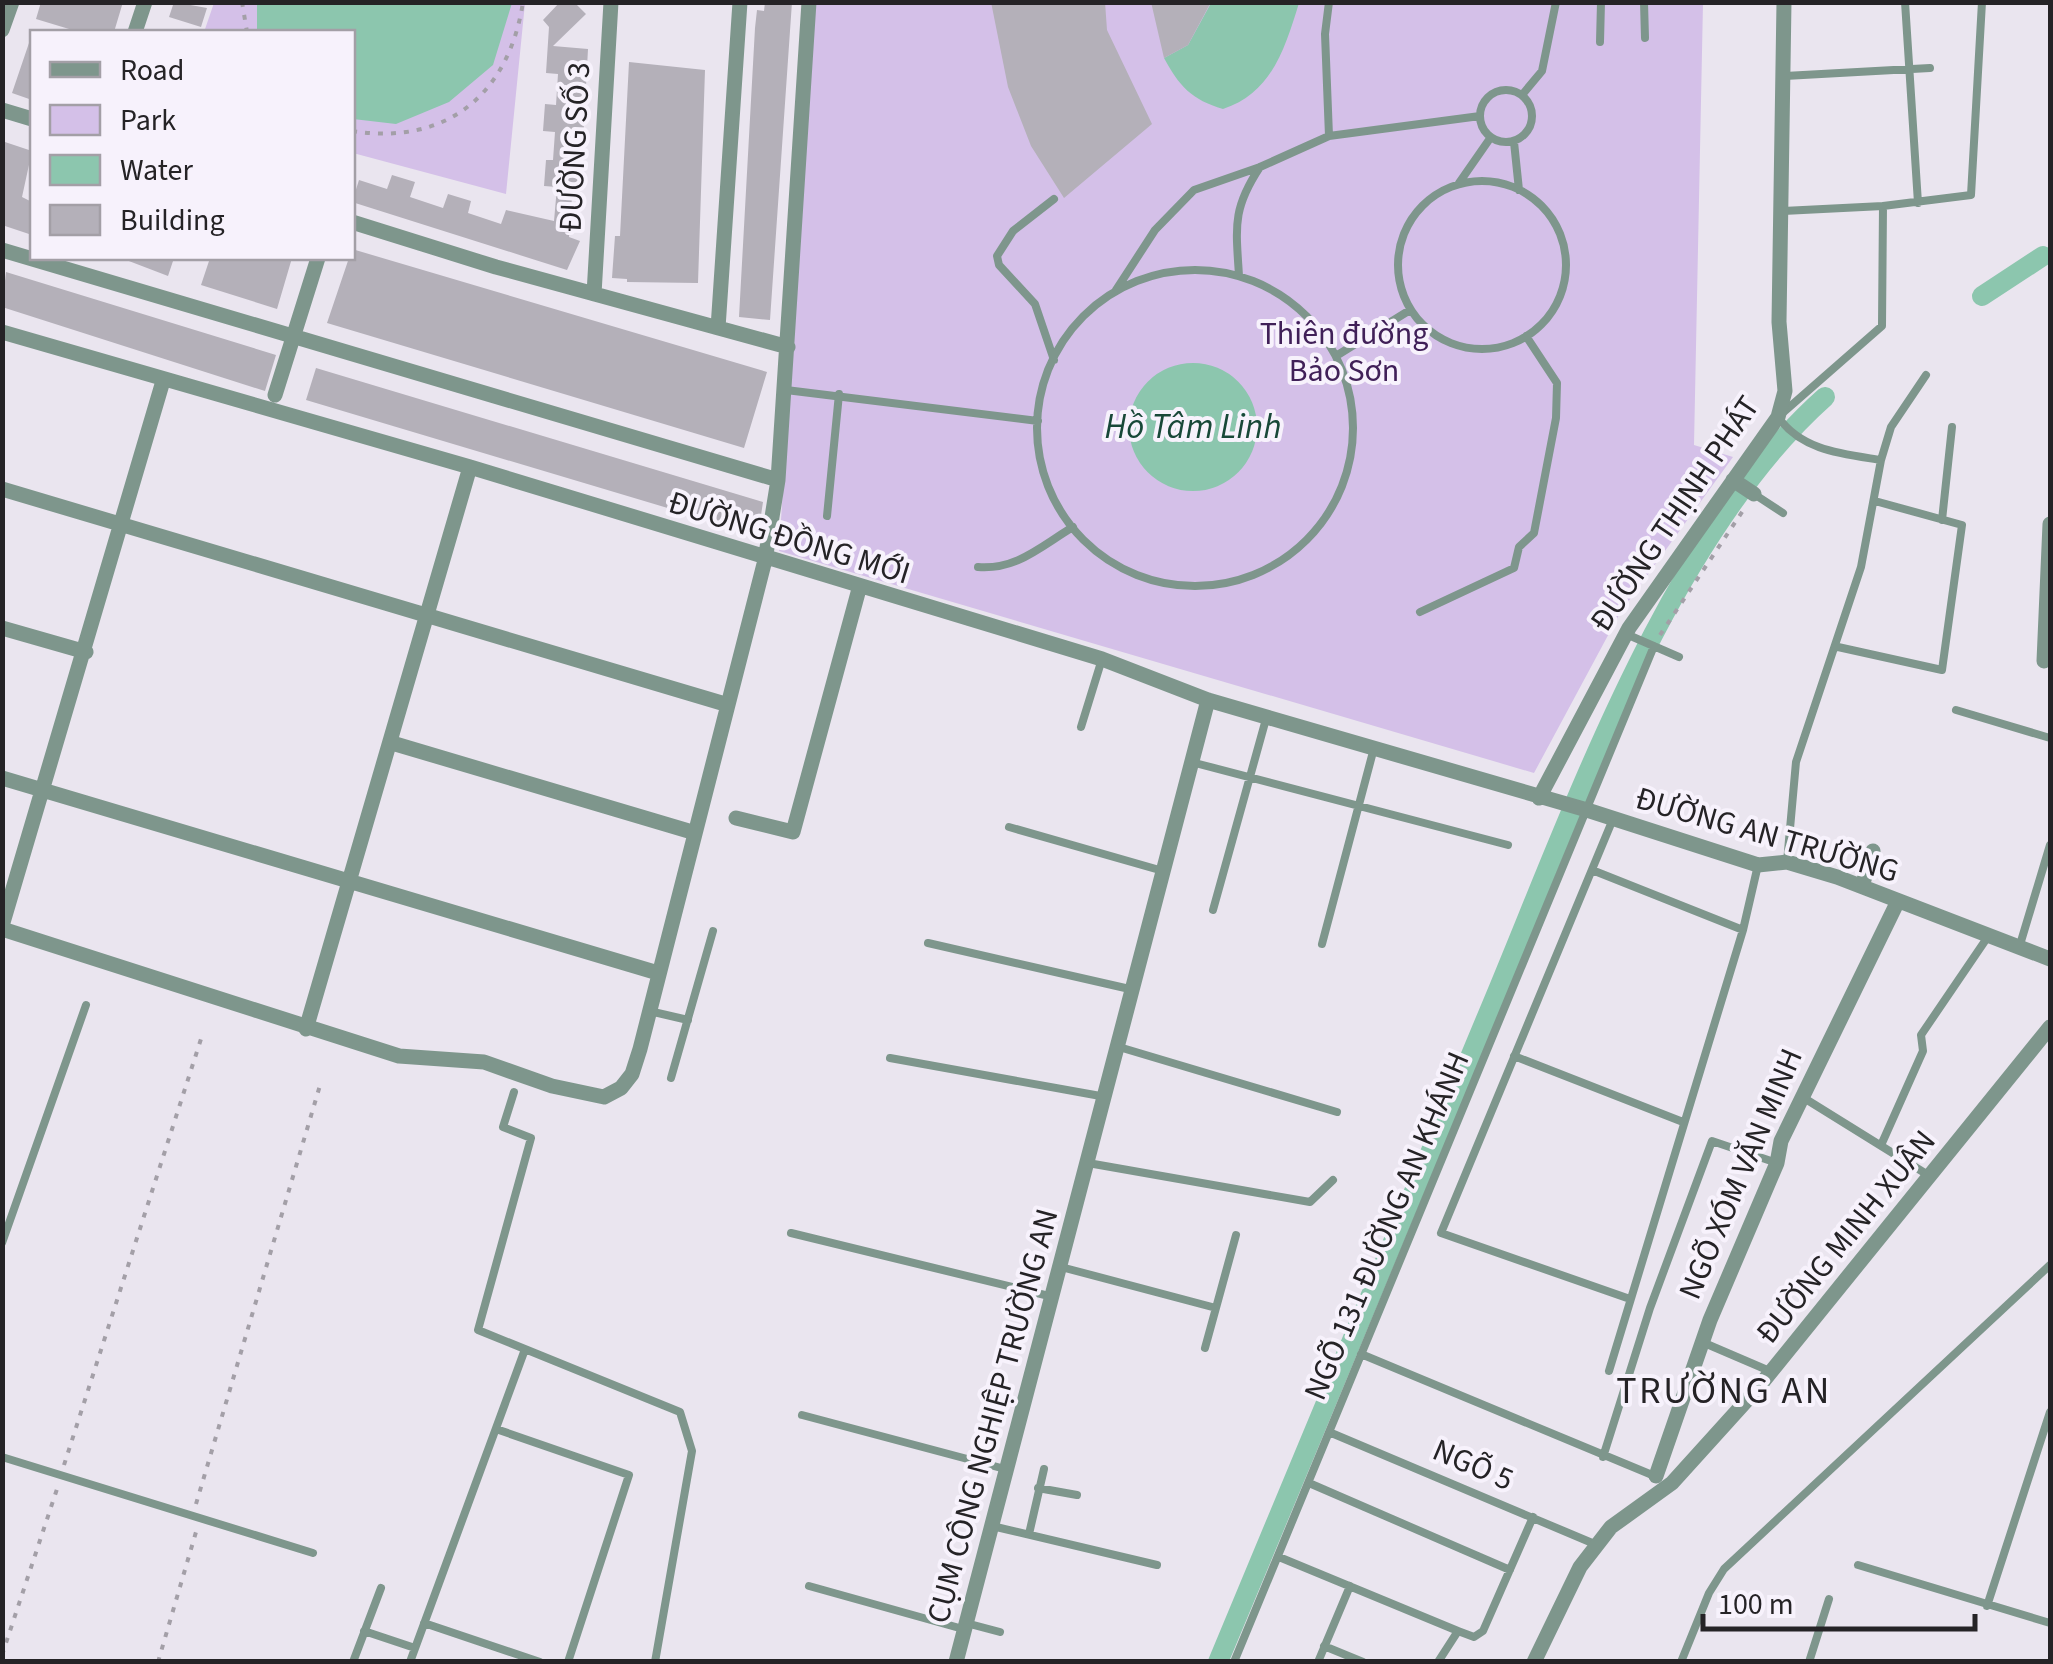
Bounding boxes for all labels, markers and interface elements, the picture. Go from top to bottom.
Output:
legend [30,30,355,260]
text: Road [120,49,184,92]
street label: ĐƯỜNG SỐ 3 [548,61,602,233]
text: Park [120,99,176,142]
text: Water [120,149,193,192]
text: Building [120,199,225,242]
park label: Thiên đường Bảo Sơn [1260,311,1428,394]
street label: ĐƯỜNG THỊNH PHÁT [1579,387,1771,641]
water label: Hồ Tâm Linh [1104,402,1282,452]
street label: ĐƯỜNG ĐỒNG MỚI [662,479,916,597]
street label: ĐƯỜNG AN TRƯỜNG [1630,775,1904,895]
street label: NGÕ XÓM VĂN MINH [1667,1041,1815,1307]
street label: NGÕ 131 ĐƯỜNG AN KHÁNH [1293,1045,1481,1407]
street label: ĐƯỜNG MINH XUÂN [1745,1120,1947,1354]
street label: CỤM CÔNG NGHIỆP TRƯỜNG AN [915,1204,1071,1628]
district label: TRƯỜNG AN [1616,1364,1832,1418]
street label: NGÕ 5 [1425,1427,1521,1503]
scale bar [1703,1569,1976,1631]
text: 100 m [1718,1583,1794,1626]

